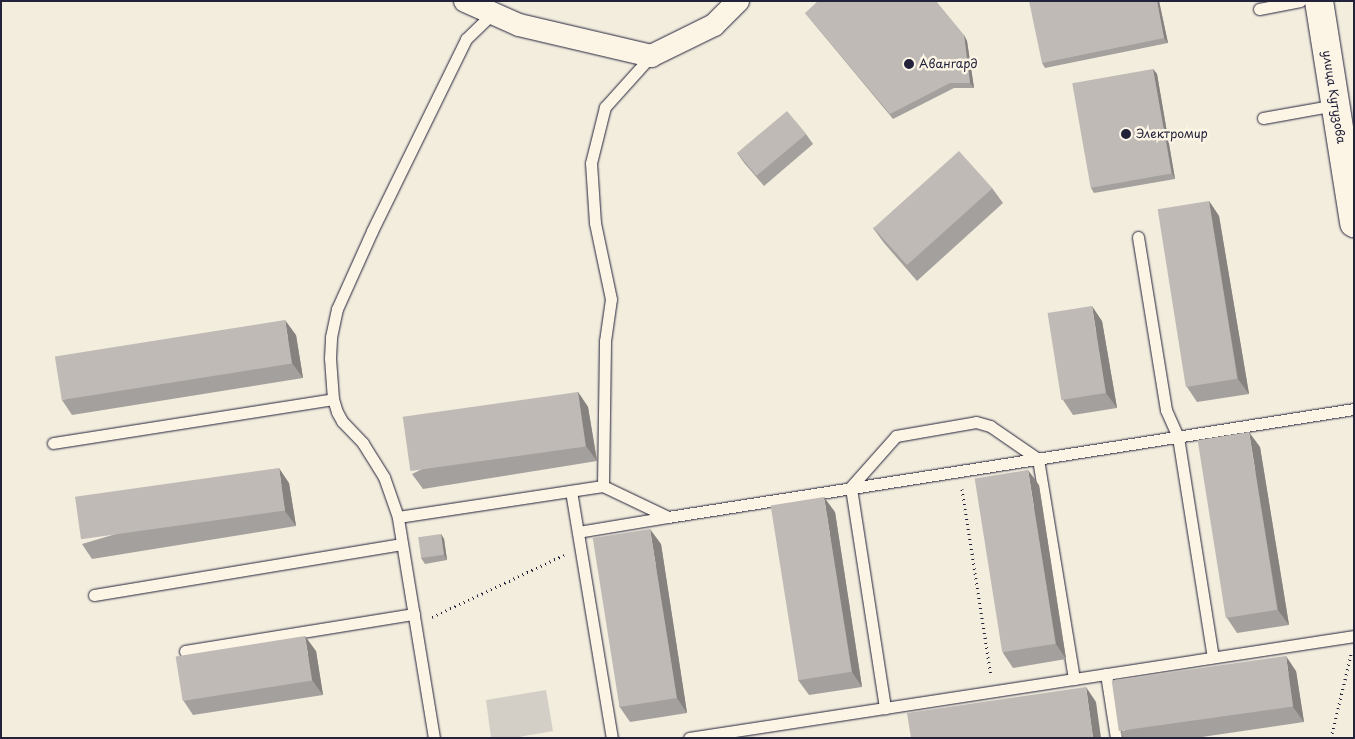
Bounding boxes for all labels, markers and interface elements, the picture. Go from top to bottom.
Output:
street label: улица Кутузова [1319,49,1349,145]
place label: Авангард [919,57,978,71]
marker: Авангард [903,58,915,70]
place label: Электромир [1136,127,1208,141]
marker: Электромир [1120,128,1132,140]

